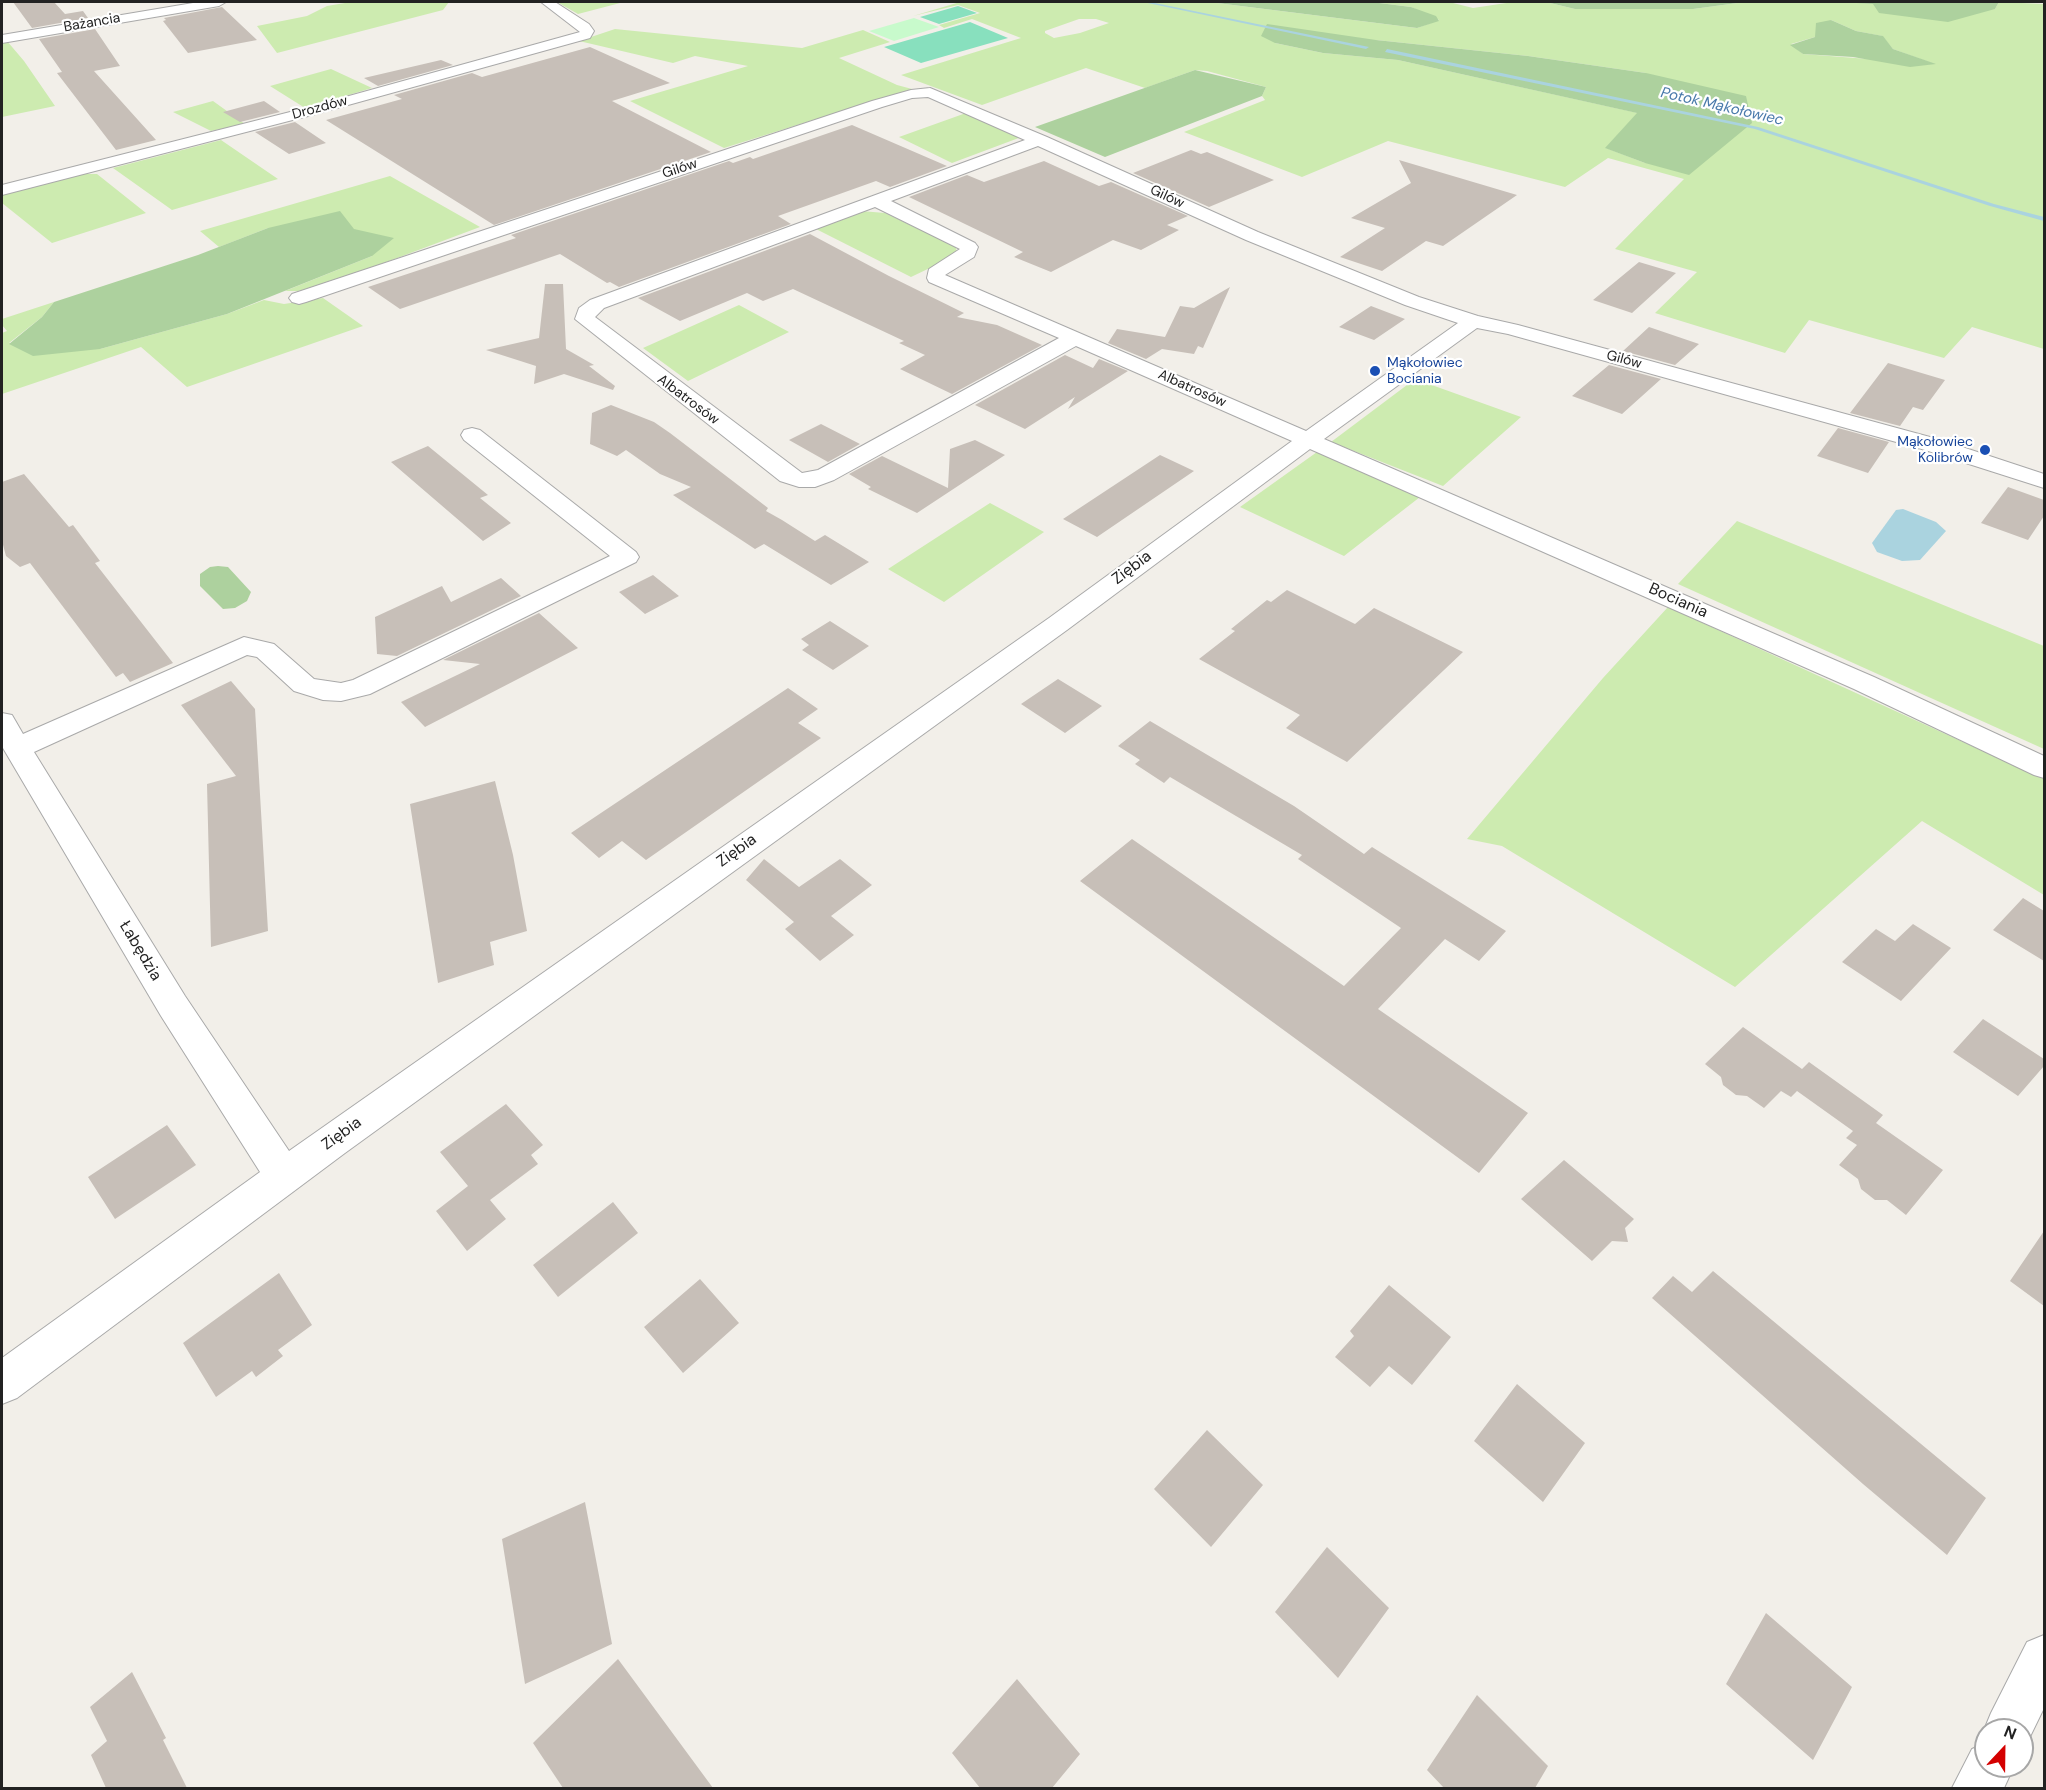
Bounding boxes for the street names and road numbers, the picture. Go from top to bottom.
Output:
street label: Bażancia [62,10,122,36]
street label: Drozdów [290,93,350,123]
street label: Gilów [660,155,700,183]
street label: Gilów [1147,182,1187,212]
street label: Gilów [1605,347,1643,373]
street label: Albatrosów [1155,366,1229,412]
street label: Albatrosów [654,371,722,429]
street label: Ziębia [1109,547,1155,589]
street label: Bociania [1646,580,1710,622]
street label: Ziębia [714,830,760,872]
street label: Łabędzia [115,918,165,984]
street label: Ziębia [319,1113,365,1155]

